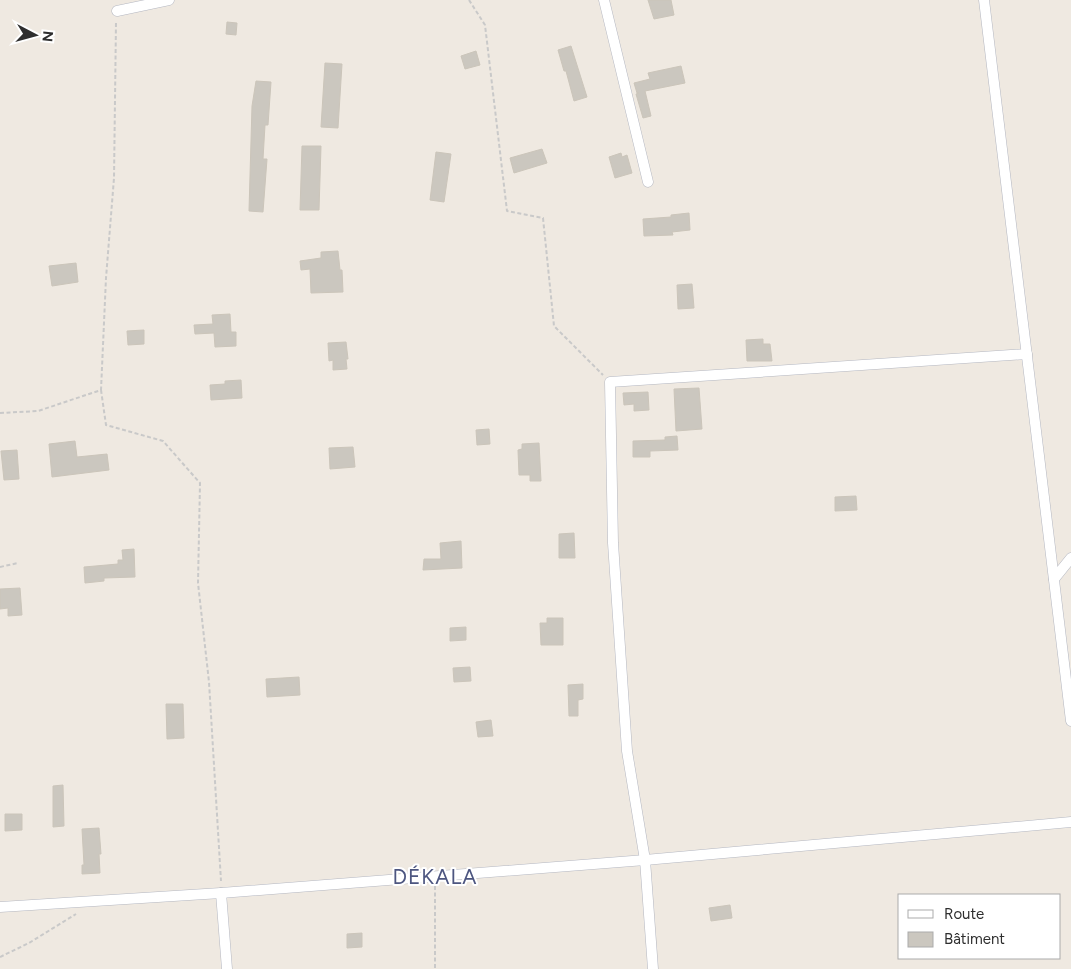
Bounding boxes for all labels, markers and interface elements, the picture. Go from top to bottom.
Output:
north arrow [10,10,60,60]
text: N [38,30,56,43]
district label: DÉKALA [392,864,478,889]
legend [898,894,1061,959]
text: Route [944,905,984,923]
text: Bâtiment [944,930,1005,948]

